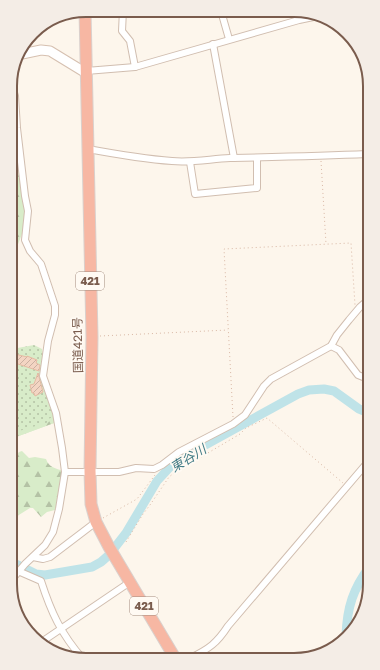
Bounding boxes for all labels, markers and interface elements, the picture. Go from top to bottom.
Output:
road number: 421 [76,272,104,290]
street label: 国道421号 [70,317,85,373]
water label: 東谷川 [167,440,210,475]
road number: 421 [130,597,158,615]

